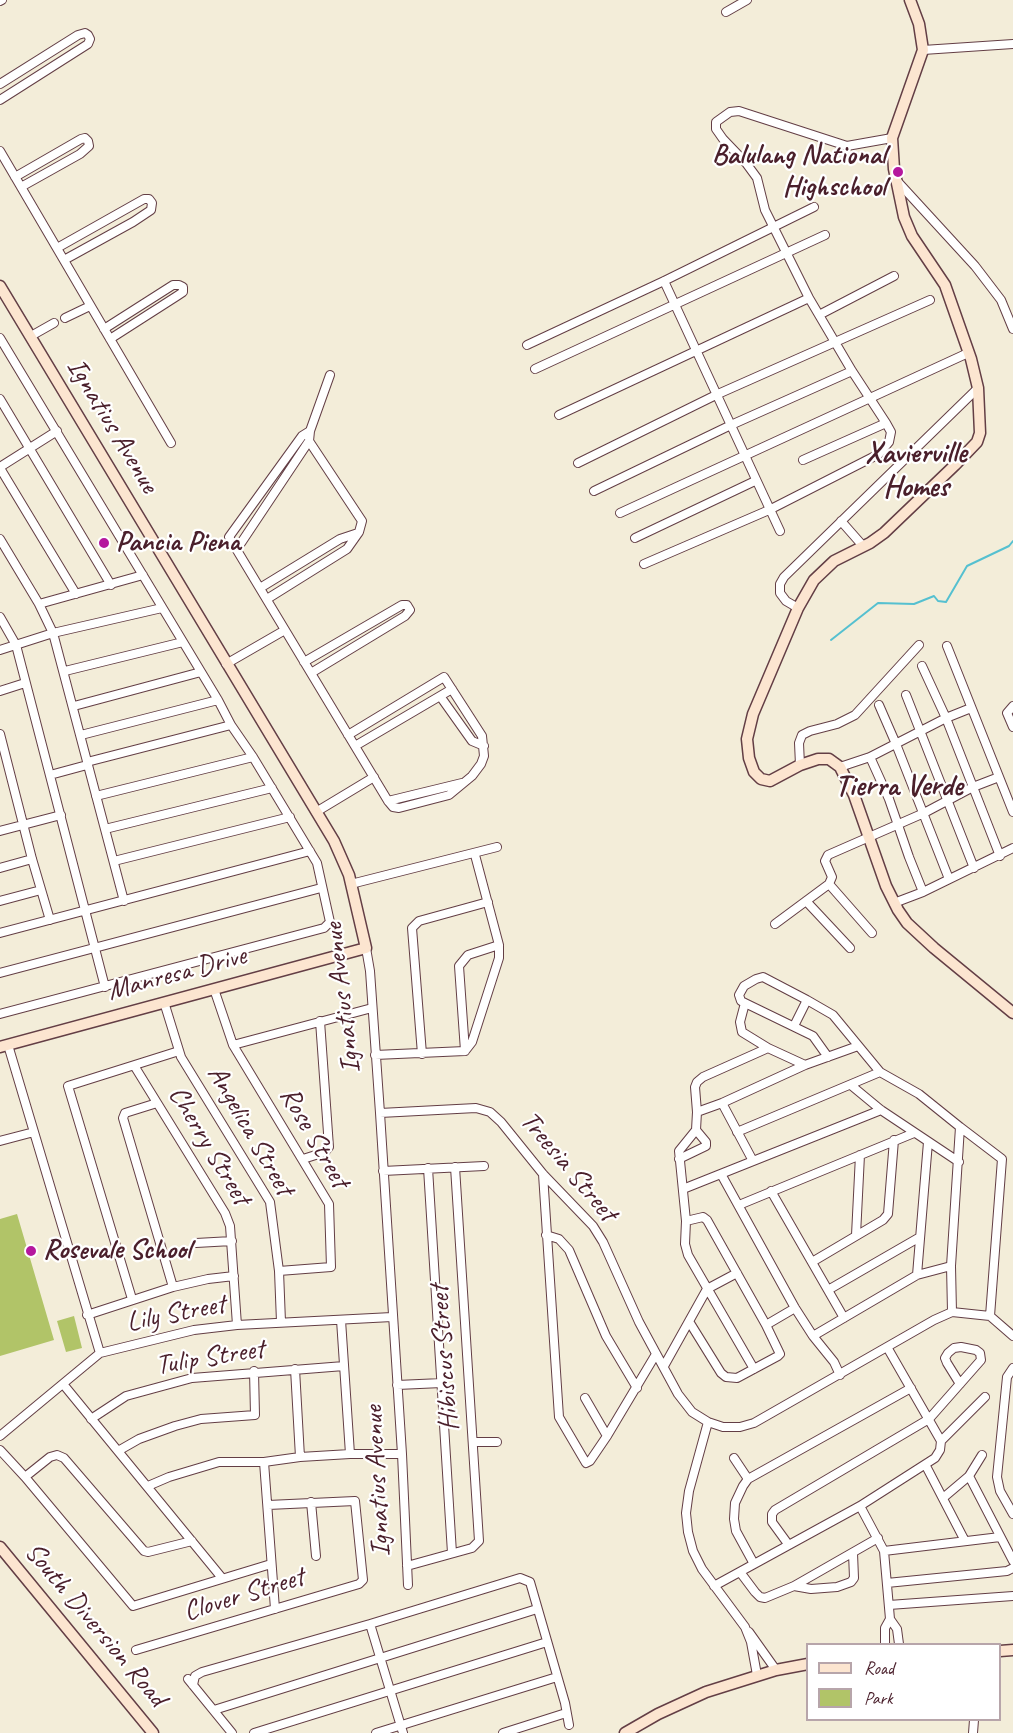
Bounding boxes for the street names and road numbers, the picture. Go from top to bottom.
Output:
street label: Ignatius Avenue [59,353,165,499]
street label: Ignatius Avenue [317,921,369,1075]
street label: Manresa Drive [104,939,250,1009]
street label: Angelica Street [199,1060,301,1202]
street label: Cherry Street [160,1080,258,1212]
street label: Rose Street [272,1082,356,1194]
street label: Treesia Street [512,1105,624,1229]
street label: Hibiscus Street [423,1284,467,1432]
street label: Lily Street [124,1288,228,1340]
street label: Tulip Street [153,1333,267,1383]
street label: Ignatius Avenue [357,1405,399,1557]
street label: South Diversion Road [17,1536,173,1714]
street label: Clover Street [180,1561,308,1629]

